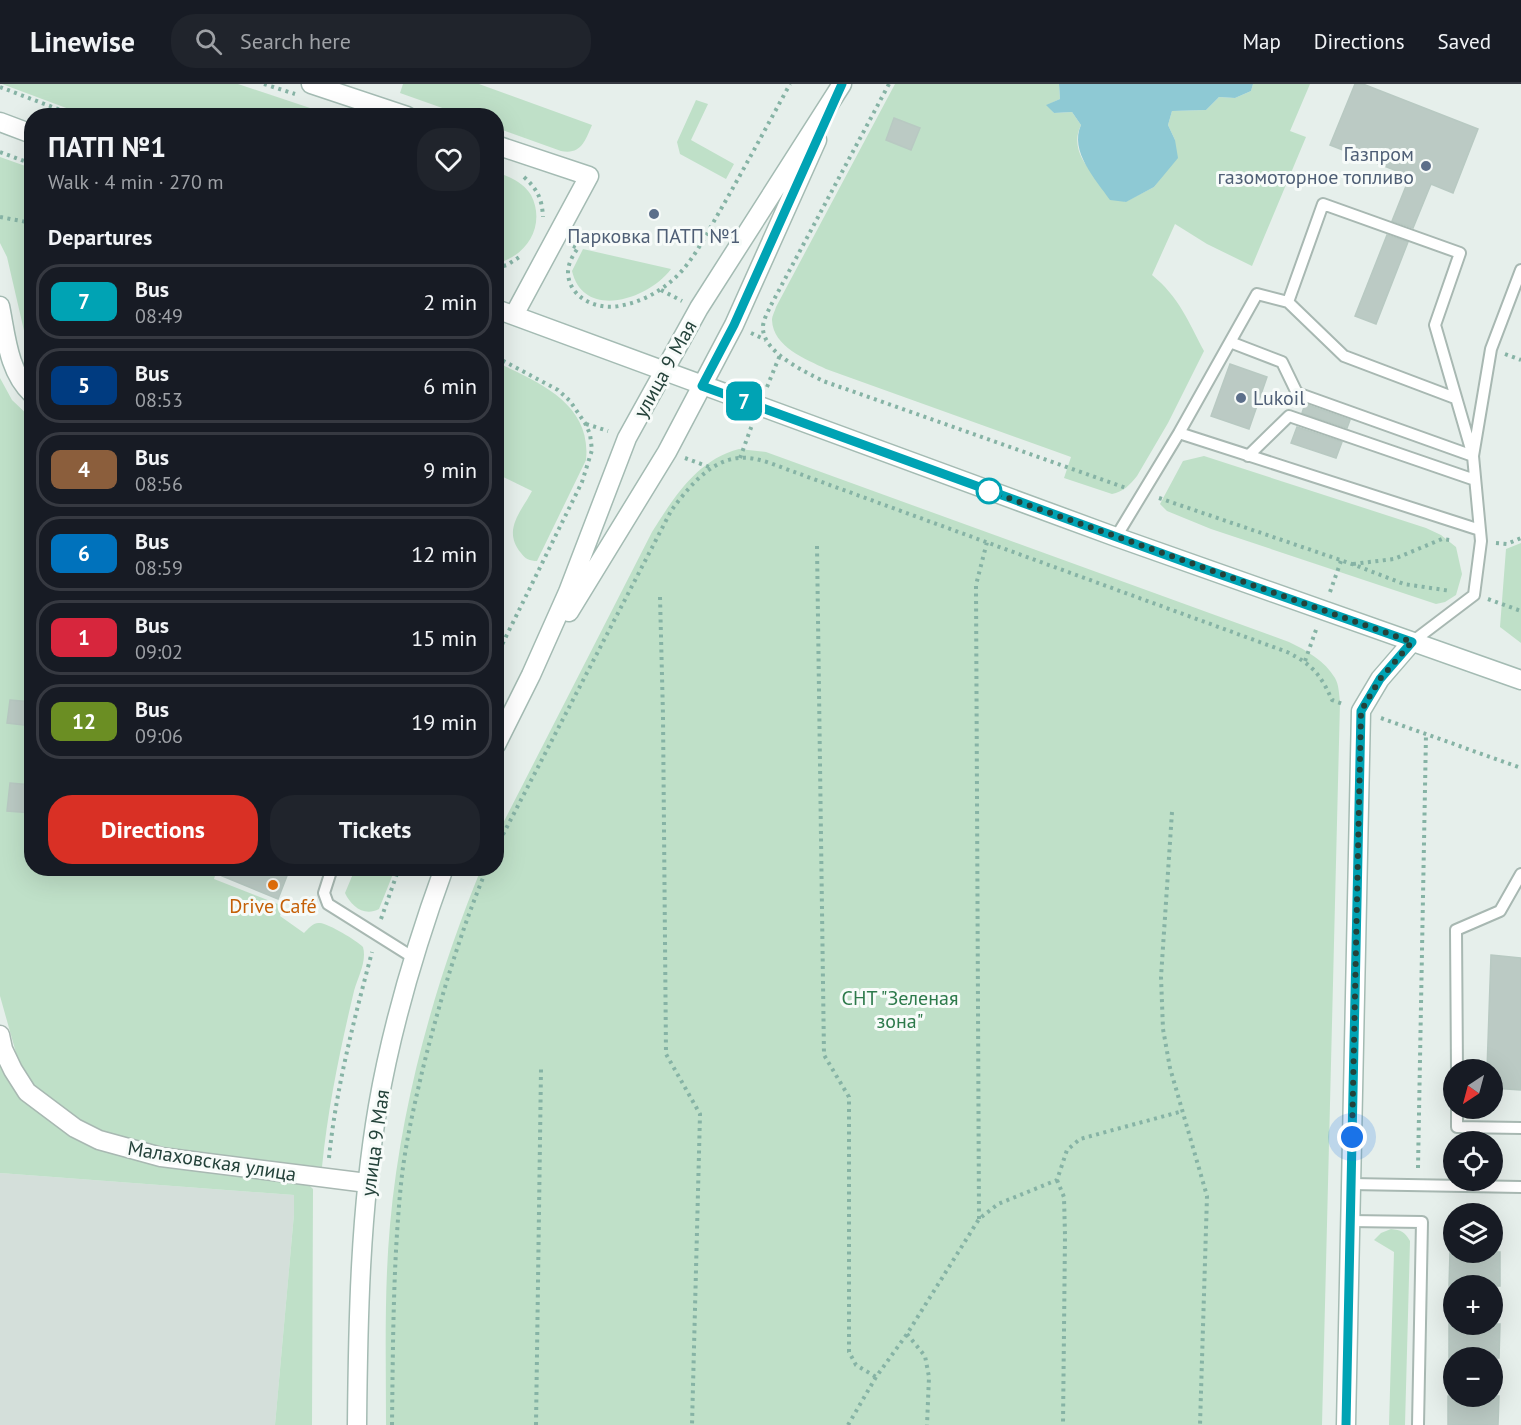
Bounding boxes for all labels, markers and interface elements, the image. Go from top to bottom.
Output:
search box [171,14,591,68]
text: Linewise [30,23,135,60]
icon: search [192,25,225,58]
text: Search here [240,27,351,55]
text: Map [1242,28,1281,55]
text: Directions [1314,28,1405,55]
text: Saved [1438,28,1491,55]
text: ПАТП №1 [48,128,166,165]
button: heart [417,128,480,191]
place label: Газпром газомоторное топливо [1217,141,1414,190]
marker: Газпром газомоторное топливо [1419,159,1433,173]
text: Walk · 4 min · 270 m [48,169,224,195]
marker: Парковка ПАТП №1 [647,207,661,221]
text: Departures [48,223,152,251]
place label: Парковка ПАТП №1 [567,223,741,249]
text: Bus [135,275,169,303]
text: 7 [78,288,90,315]
text: 2 min [423,288,477,316]
text: 08:49 [135,303,183,329]
street label: улица 9 Мая [628,316,702,422]
text: Bus [135,359,169,387]
text: 5 [78,372,90,399]
text: 6 min [423,372,477,400]
line badge: 7 [724,382,764,420]
place label: Lukoil [1253,385,1305,411]
text: 08:53 [135,387,183,413]
text: 7 [738,388,750,415]
marker: Lukoil [1234,391,1248,405]
text: Bus [135,443,169,471]
text: 4 [78,456,90,483]
text: 9 min [423,456,477,484]
text: 08:56 [135,471,183,497]
unlabelled marker [976,478,1002,504]
text: Bus [135,527,169,555]
text: 6 [78,540,90,567]
text: 12 min [411,540,477,568]
text: 08:59 [135,555,183,581]
text: Bus [135,611,169,639]
text: 1 [78,624,90,651]
text: 15 min [411,624,477,652]
text: 09:02 [135,639,183,665]
text: Bus [135,695,169,723]
text: 12 [72,708,96,735]
text: 19 min [411,708,477,736]
text: 09:06 [135,723,183,749]
button: Directions [48,795,258,864]
button: Tickets [270,795,480,864]
marker: Drive Café [266,878,280,892]
place label: Drive Café [229,893,317,919]
park label: СНТ "Зеленая зона" [842,985,958,1034]
north arrow [1443,1059,1503,1119]
map controls [1443,1059,1503,1407]
street label: улица 9 Мая [355,1088,395,1198]
your location [1337,1122,1367,1152]
button: locate [1443,1131,1503,1191]
street label: Малаховская улица [126,1135,298,1187]
button: layers [1443,1203,1503,1263]
button: + [1443,1275,1503,1335]
button: − [1443,1347,1503,1407]

